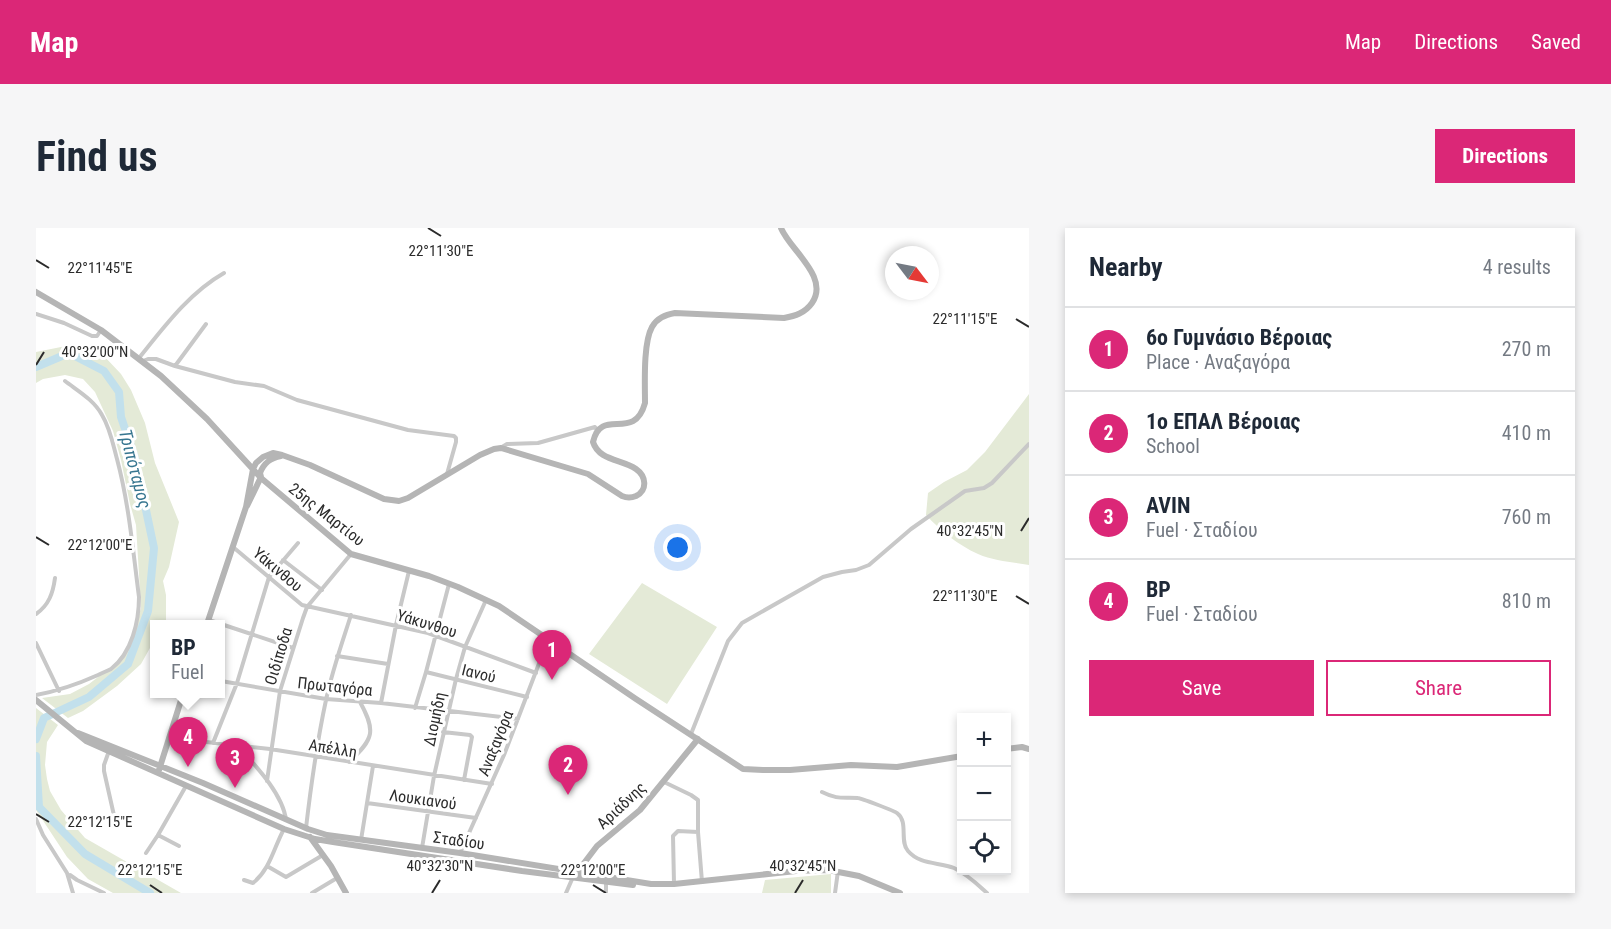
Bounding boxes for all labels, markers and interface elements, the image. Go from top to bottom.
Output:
text: Map [30,26,78,59]
text: Map [1345,30,1381,54]
text: Directions [1414,30,1498,54]
text: Saved [1531,30,1581,54]
button: Directions [1435,129,1575,183]
text: Find us [36,132,157,181]
text: 22°11'30"E [409,242,473,260]
north arrow [885,246,939,300]
text: Nearby [1089,252,1163,282]
text: 4 results [1483,255,1551,279]
text: 22°11'45"E [68,259,132,277]
text: 22°11'15"E [933,310,997,328]
text: 6ο Γυμνάσιο Βέροιας [1146,325,1332,350]
text: 1 [1103,337,1114,361]
text: 270 m [1502,337,1551,361]
text: 40°32'00"N [62,343,128,361]
text: Place · Αναξαγόρα [1146,350,1290,374]
text: 1ο ΕΠΑΛ Βέροιας [1146,409,1301,434]
text: 2 [1103,421,1114,445]
text: 410 m [1502,421,1551,445]
water label: Τριπόταμος [115,427,156,511]
text: School [1146,434,1200,458]
street label: 25ης Μαρτίου [285,479,368,550]
text: AVIN [1146,493,1190,518]
text: 3 [1103,505,1114,529]
text: 760 m [1502,505,1551,529]
text: Fuel · Σταδίου [1146,518,1258,542]
text: 40°32'45"N [937,522,1003,540]
your location [663,533,692,562]
text: 22°12'00"E [68,536,132,554]
street label: Υάκινθου [249,543,306,596]
text: BP [1146,577,1171,602]
text: 22°11'30"E [933,587,997,605]
text: 4 [1103,589,1114,613]
text: 810 m [1502,589,1551,613]
text: Fuel · Σταδίου [1146,602,1258,626]
street label: Υάκυνθου [394,605,459,642]
popup [150,620,225,698]
street label: Οιδίποδα [261,625,296,687]
pin: 1 [532,630,572,680]
text: BP [171,635,196,660]
text: Fuel [171,660,204,684]
street label: Ιανού [460,660,498,687]
button: Save [1089,660,1314,716]
button: Share [1326,660,1551,716]
street label: Πρωταγόρα [296,673,373,700]
street label: Διομήδη [420,690,449,748]
street label: Αναξαγόρα [474,708,517,779]
map controls [957,713,1011,875]
button: + [957,713,1011,767]
pin: 4 [168,718,208,767]
street label: Απέλλη [307,735,358,762]
pin: 3 [216,738,254,788]
pin: 2 [548,746,588,795]
button: − [957,767,1011,821]
street label: Αριάδνης [593,778,650,833]
street label: Λουκιανού [388,785,458,814]
text: 22°12'15"E [68,813,132,831]
button: locate [957,821,1011,875]
street label: Σταδίου [432,827,486,853]
text: 40°32'30"N [407,857,473,875]
text: 40°32'45"N [770,857,836,875]
text: 22°12'15"E [118,861,182,879]
text: 22°12'00"E [561,861,625,879]

